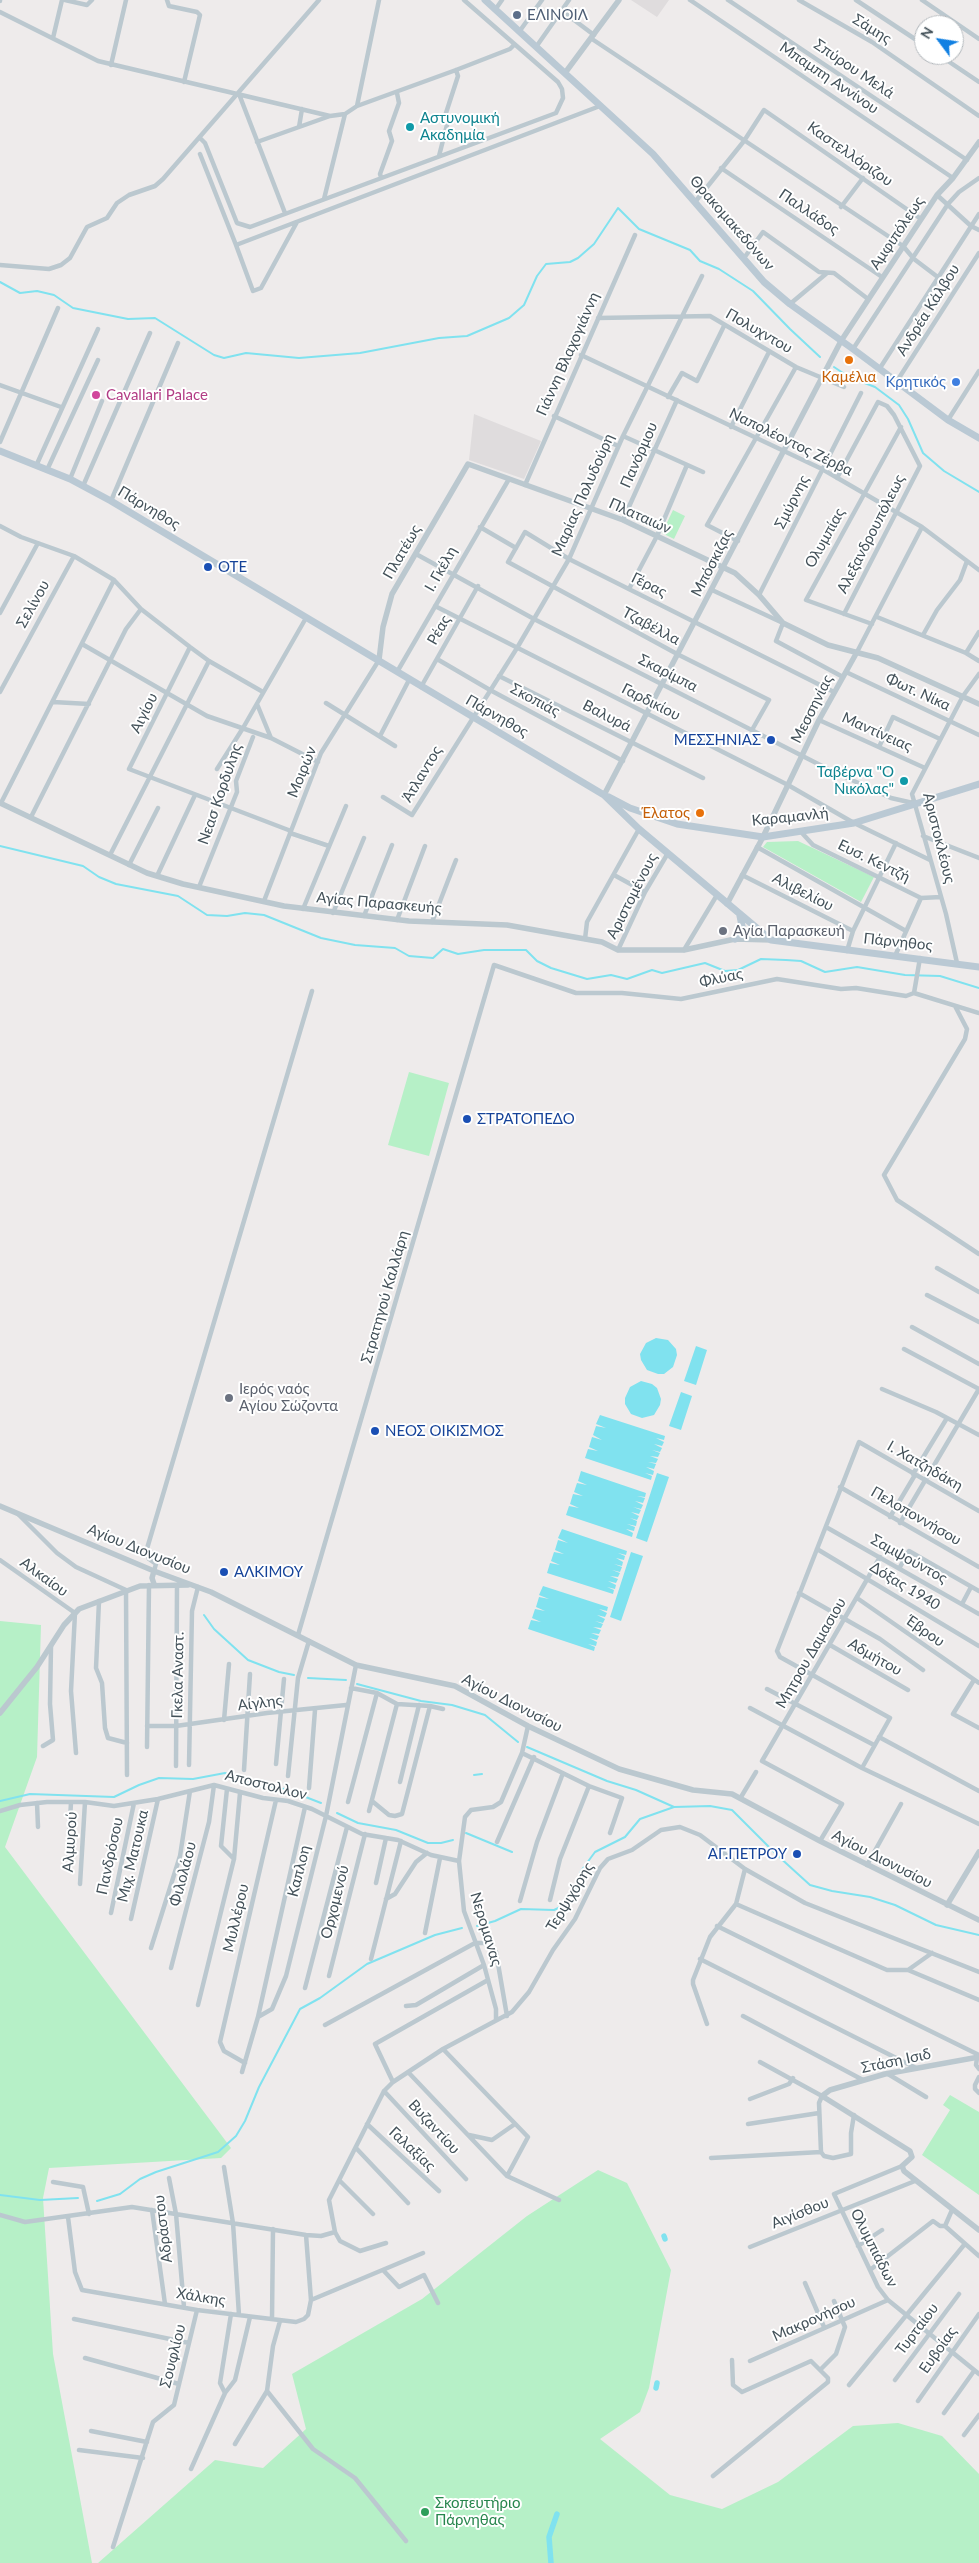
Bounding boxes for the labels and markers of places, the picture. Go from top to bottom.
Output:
place label: ΕΛΙΝΟΙΛ [527,6,588,24]
marker: ΕΛΙΝΟΙΛ [511,9,523,21]
place label: Αστυνομική Ακαδημία [420,109,500,144]
marker: Αστυνομική Ακαδημία [404,121,416,133]
marker: Καμέλια [843,354,855,366]
place label: Καμέλια [822,368,876,386]
place label: Κρητικός [885,373,946,391]
marker: Κρητικός [950,376,962,388]
place label: Cavallari Palace [106,386,208,404]
marker: Cavallari Palace [90,389,102,401]
place label: ΟΤΕ [218,558,247,576]
marker: ΟΤΕ [202,561,214,573]
place label: ΜΕΣΣΗΝΙΑΣ [674,731,761,749]
marker: ΜΕΣΣΗΝΙΑΣ [765,734,777,746]
place label: Ταβέρνα "Ο Νικόλας" [817,763,894,798]
marker: Ταβέρνα "Ο Νικόλας" [898,775,910,787]
place label: Έλατος [641,804,690,822]
marker: Έλατος [694,807,706,819]
place label: Αγία Παρασκευή [733,922,845,940]
marker: Αγία Παρασκευή [717,925,729,937]
place label: ΣΤΡΑΤΟΠΕΔΟ [477,1110,575,1128]
marker: ΣΤΡΑΤΟΠΕΔΟ [461,1113,473,1125]
place label: Ιερός ναός Αγίου Σώζοντα [239,1380,338,1415]
marker: Ιερός ναός Αγίου Σώζοντα [223,1392,235,1404]
place label: ΝΕΟΣ ΟΙΚΙΣΜΟΣ [385,1422,504,1440]
marker: ΝΕΟΣ ΟΙΚΙΣΜΟΣ [369,1425,381,1437]
place label: ΑΛΚΙΜΟΥ [234,1563,303,1581]
marker: ΑΛΚΙΜΟΥ [218,1566,230,1578]
place label: ΑΓ.ΠΕΤΡΟΥ [708,1845,787,1863]
marker: ΑΓ.ΠΕΤΡΟΥ [791,1848,803,1860]
place label: Σκοπευτήριο Πάρνηθας [435,2494,520,2529]
marker: Σκοπευτήριο Πάρνηθας [419,2506,431,2518]

